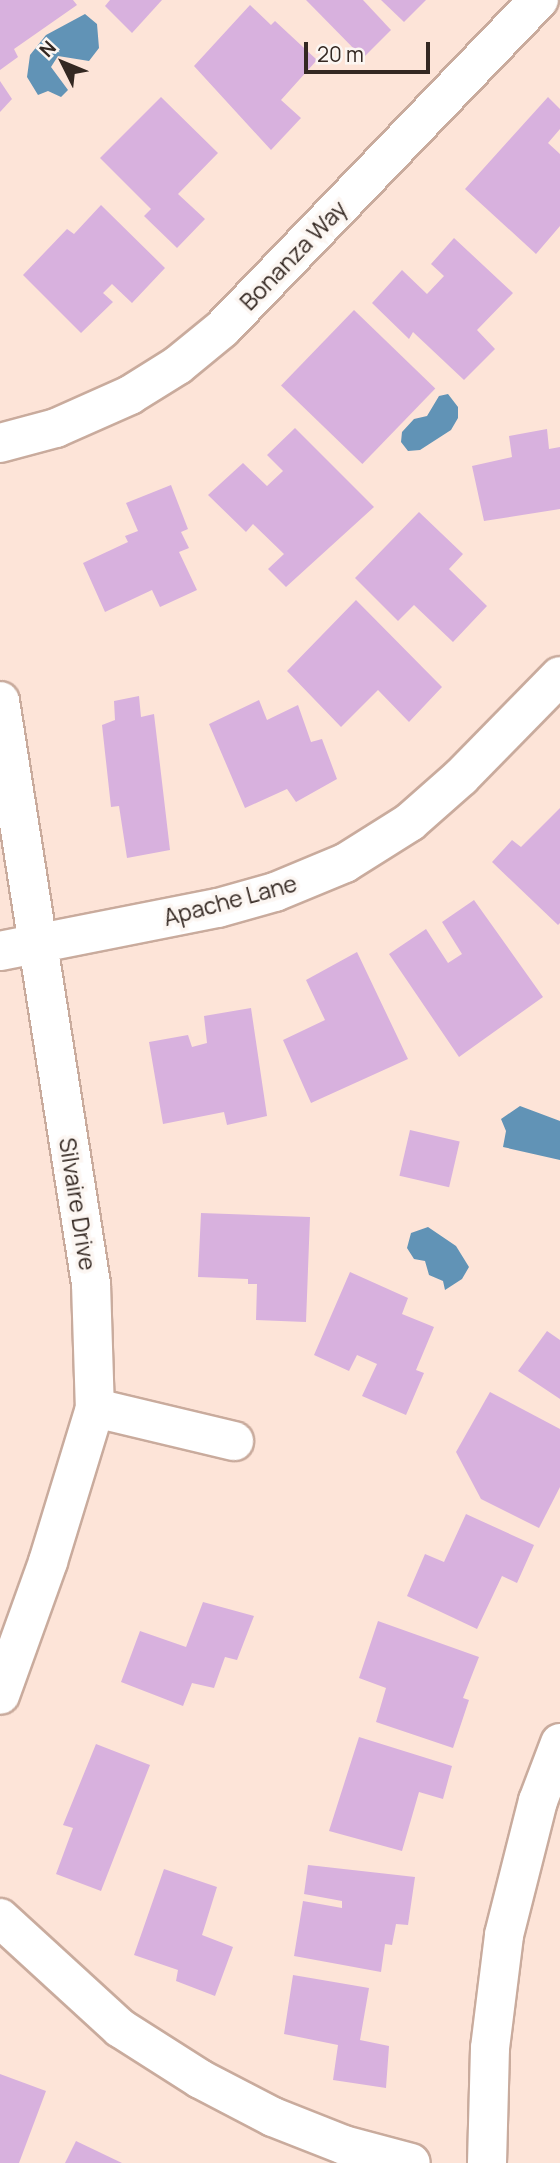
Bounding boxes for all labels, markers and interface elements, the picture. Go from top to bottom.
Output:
north arrow [28,28,98,98]
scale bar [308,28,434,72]
text: N [33,35,62,63]
text: 20 m [317,40,364,68]
street label: Bonanza Way [234,195,352,315]
street label: Apache Lane [160,869,300,931]
street label: Silvaire Drive [54,1136,102,1272]

